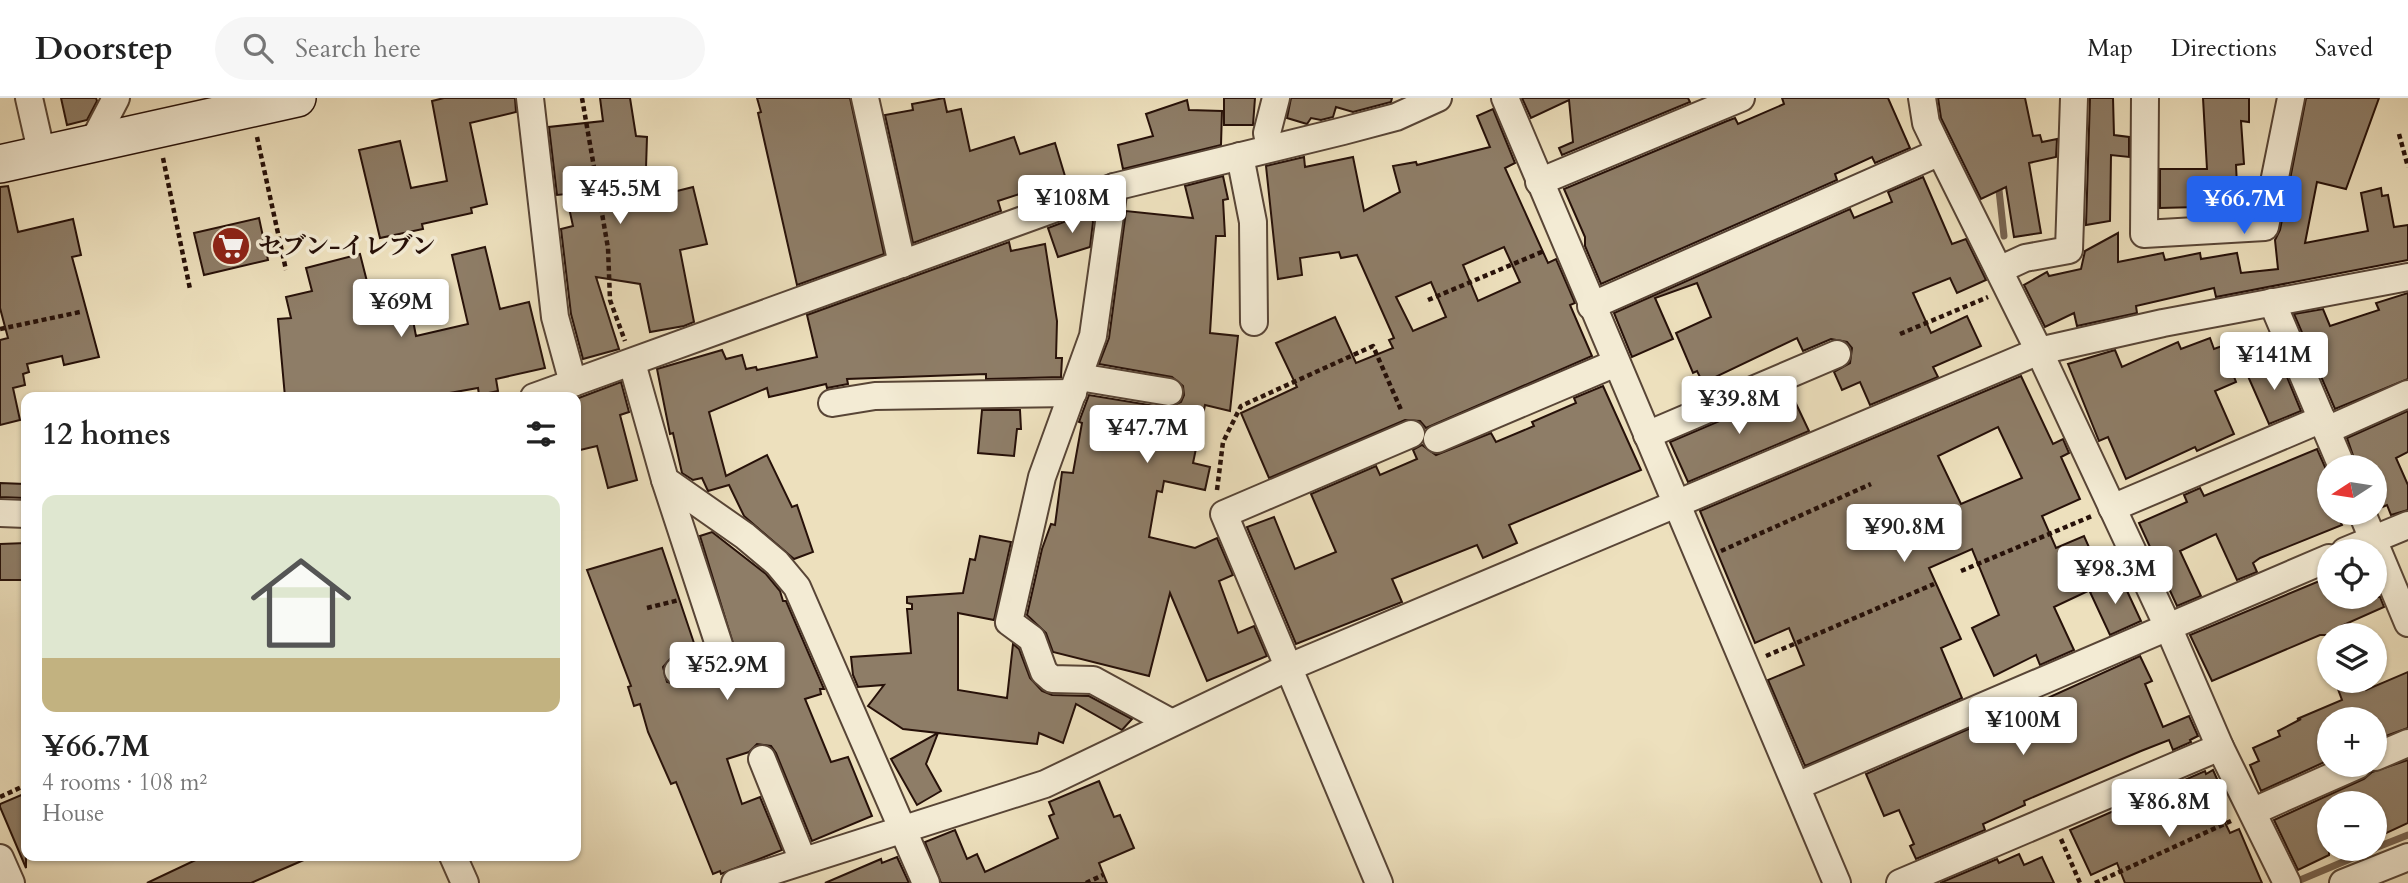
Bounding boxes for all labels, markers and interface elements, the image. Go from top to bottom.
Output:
search box [215,17,705,80]
text: Doorstep [35,26,173,71]
icon: search [239,29,277,67]
text: Search here [295,31,421,66]
text: Map [2087,32,2133,65]
text: Directions [2171,32,2277,65]
text: Saved [2315,32,2373,65]
pin: ¥45.5M [563,166,677,226]
text: ¥45.5M [579,173,661,204]
pin: ¥108M [1023,176,1121,235]
pin: ¥66.7M [2187,176,2301,236]
text: ¥108M [1034,182,1110,213]
text: ¥66.7M [2203,183,2285,214]
supermarket icon: セブン-イレブン [210,225,252,267]
place label: セブン-イレブン [258,230,435,263]
pin: ¥69M [360,280,442,339]
text: ¥69M [369,286,433,317]
pin: ¥141M [2225,332,2323,392]
text: ¥141M [2236,339,2312,370]
pin: ¥39.8M [1682,376,1796,436]
text: ¥39.8M [1698,383,1780,414]
pin: ¥47.7M [1090,406,1204,465]
text: ¥47.7M [1106,412,1188,443]
text: 12 homes [42,414,171,455]
icon: filters [522,415,560,453]
north arrow [2317,455,2387,525]
map controls [2317,455,2387,861]
pin: ¥90.8M [1847,504,1961,564]
text: ¥90.8M [1863,511,1945,542]
button: locate [2317,539,2387,609]
icon: home [238,540,364,666]
pin: ¥98.3M [2058,546,2172,606]
text: ¥98.3M [2074,553,2156,584]
button: layers [2317,623,2387,693]
pin: ¥52.9M [670,642,784,702]
text: ¥52.9M [686,649,768,680]
pin: ¥100M [1974,698,2072,757]
text: ¥100M [1985,704,2061,735]
button: + [2317,707,2387,777]
text: ¥66.7M [42,726,150,767]
text: 4 rooms · 108 m² [42,767,207,798]
pin: ¥86.8M [2112,780,2226,839]
text: ¥86.8M [2128,786,2210,817]
button: − [2317,791,2387,861]
text: House [42,798,104,829]

